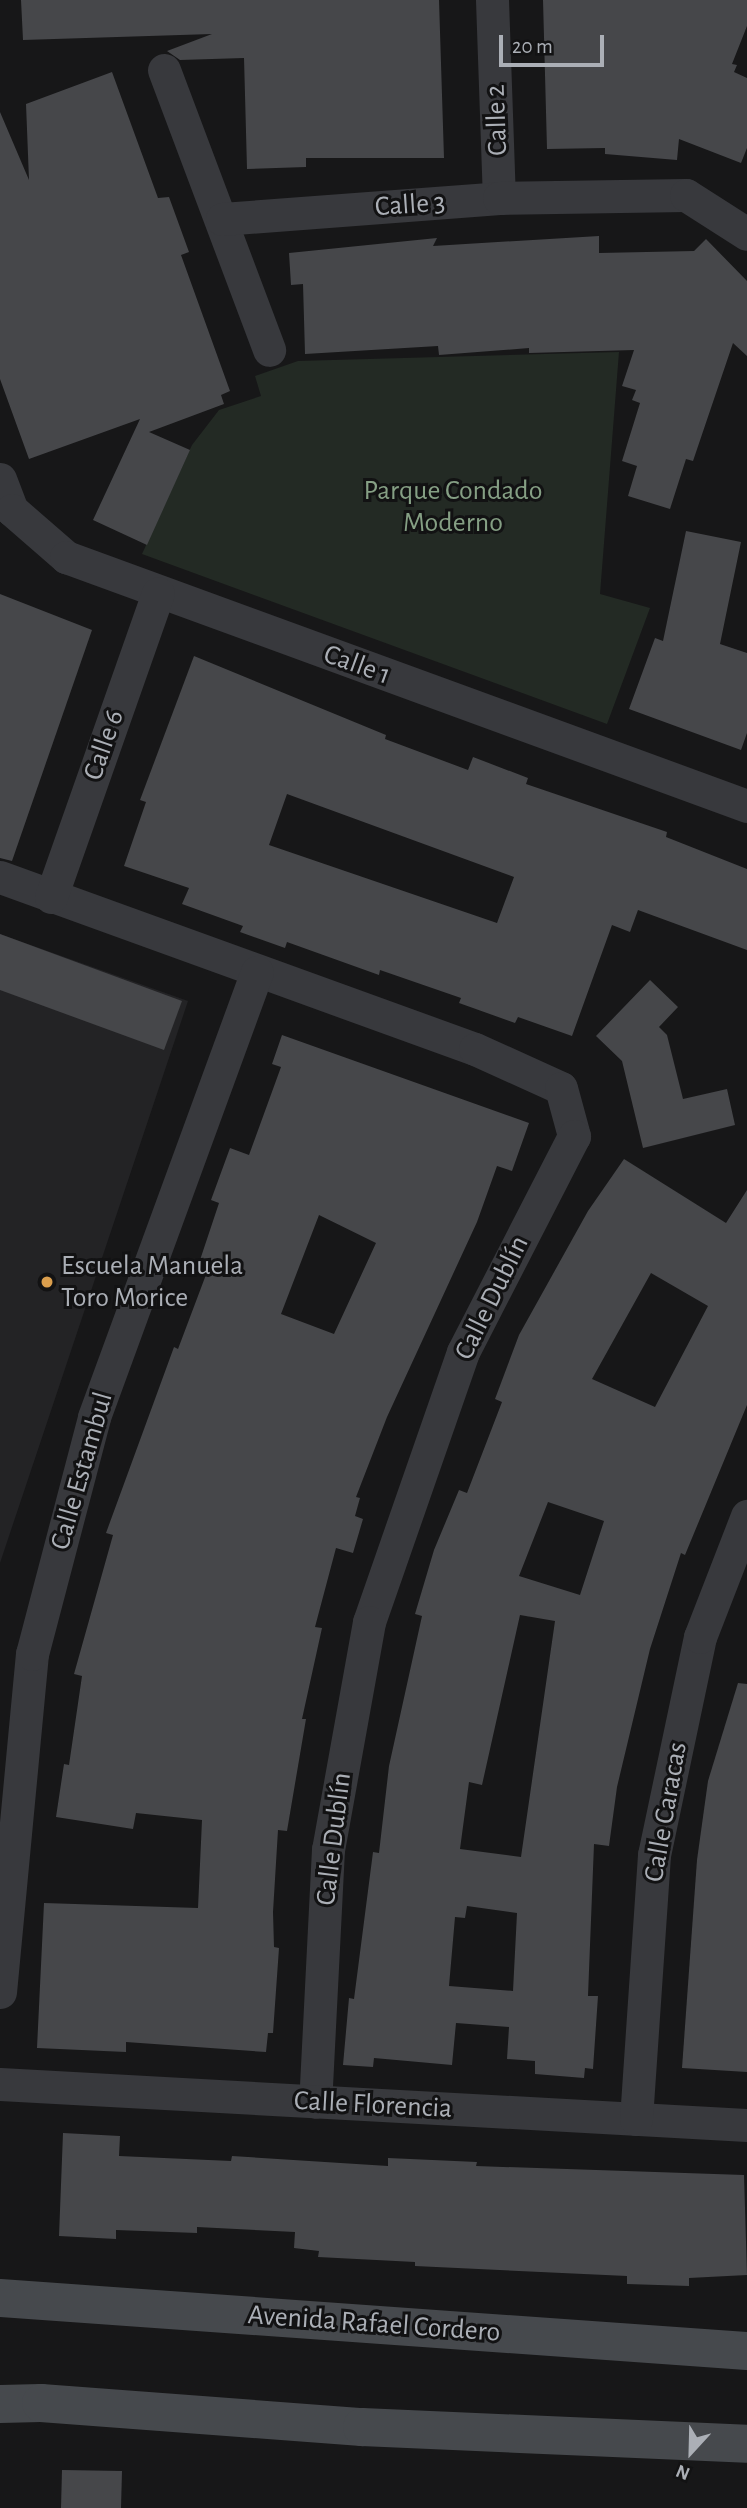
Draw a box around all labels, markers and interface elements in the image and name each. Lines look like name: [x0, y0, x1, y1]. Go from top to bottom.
scale bar: [502, 21, 607, 65]
text: 20 m: [512, 36, 553, 57]
street label: Calle 2: [479, 84, 515, 156]
street label: Calle 3: [374, 186, 446, 224]
park label: Parque Condado Moderno: [363, 474, 543, 540]
street label: Calle 1: [319, 638, 395, 692]
street label: Calle 6: [76, 705, 132, 785]
street label: Calle Dublín: [448, 1231, 536, 1365]
place label: Escuela Manuela Toro Morice: [61, 1249, 243, 1315]
marker: Escuela Manuela Toro Morice: [39, 1274, 55, 1290]
street label: Calle Estambul: [43, 1388, 121, 1554]
street label: Calle Caracas: [637, 1739, 695, 1885]
street label: Calle Dublín: [309, 1771, 359, 1907]
street label: Calle Florencia: [293, 2084, 453, 2126]
street label: Avenida Rafael Cordero: [247, 2298, 501, 2350]
north arrow: [656, 2417, 726, 2487]
text: N: [673, 2461, 693, 2483]

